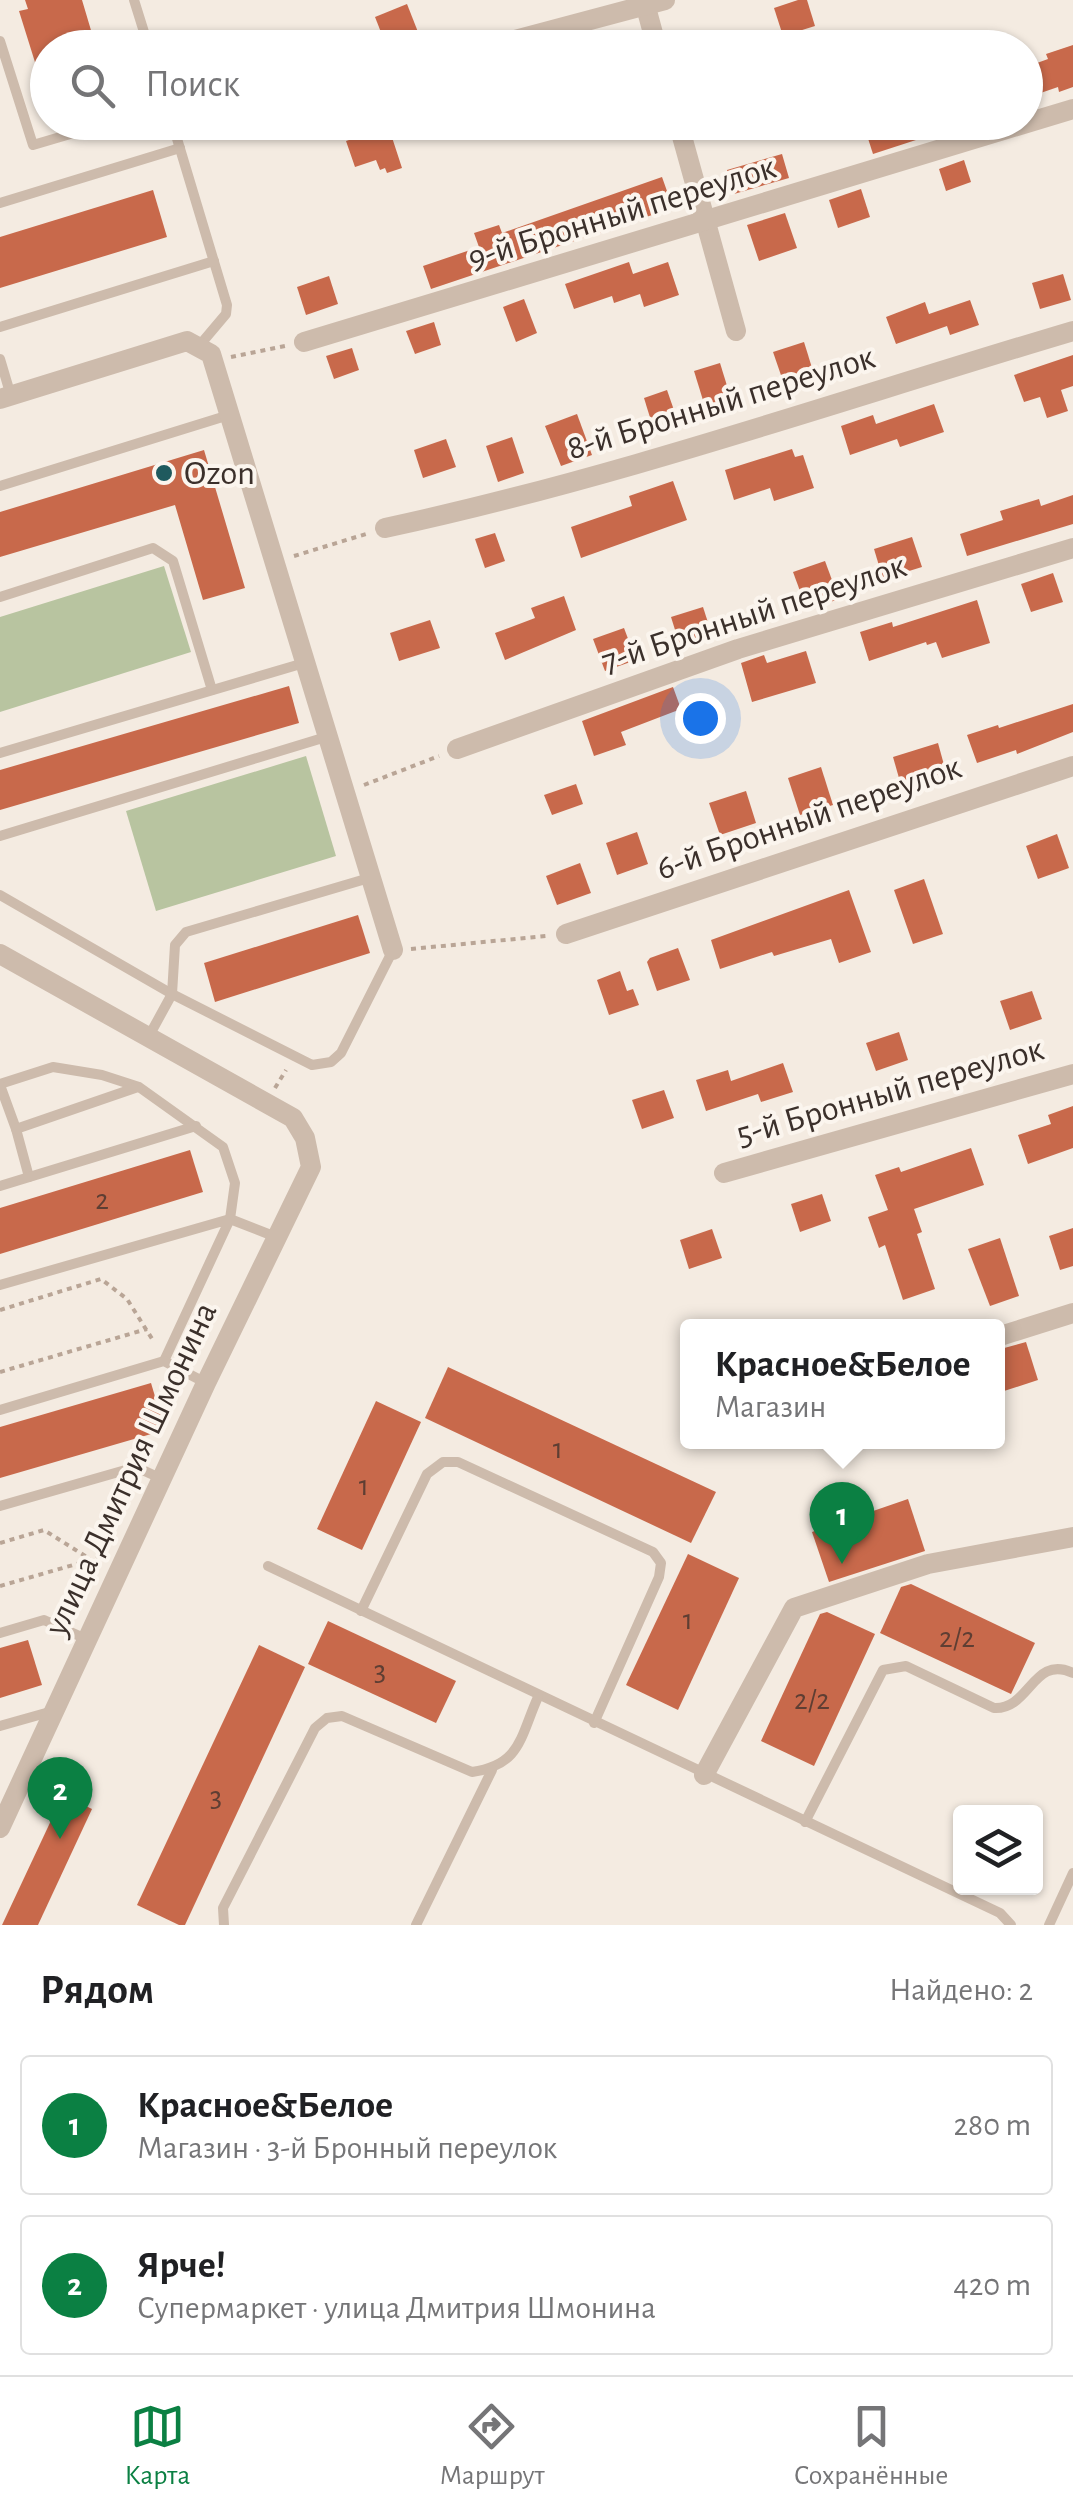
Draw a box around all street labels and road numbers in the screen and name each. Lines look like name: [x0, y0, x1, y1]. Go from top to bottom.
street label: 9-й Бронный переулок: [464, 150, 780, 276]
street label: 8-й Бронный переулок: [563, 340, 879, 466]
street label: 7-й Бронный переулок: [598, 548, 910, 680]
street label: 6-й Бронный переулок: [652, 749, 966, 887]
street label: 5-й Бронный переулок: [732, 1031, 1048, 1153]
street label: улица Дмитрия Шмонина: [38, 1297, 224, 1642]

